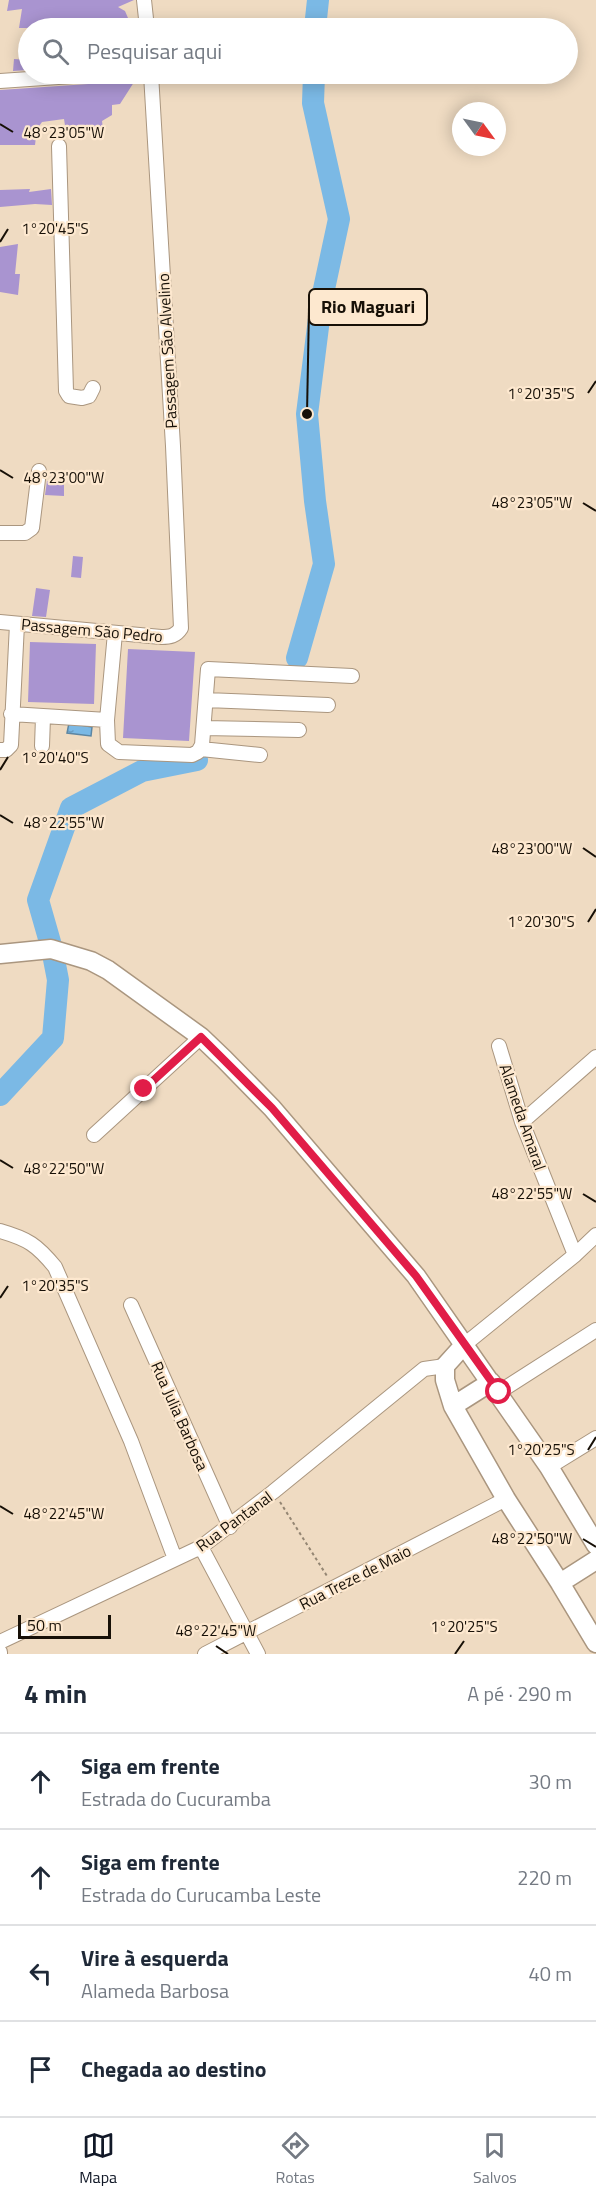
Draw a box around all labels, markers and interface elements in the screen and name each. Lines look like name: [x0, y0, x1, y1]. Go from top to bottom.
search box: [18, 18, 578, 84]
text: Pesquisar aqui: [87, 34, 222, 68]
icon: search: [39, 35, 72, 68]
north arrow: [452, 102, 506, 156]
text: 48°23'05"W: [24, 121, 104, 144]
text: 1°20'45"S: [21, 217, 89, 240]
street label: Passagem São Alvelino: [151, 273, 183, 429]
callout: Rio Maguari: [309, 289, 427, 325]
text: Rio Maguari: [321, 293, 415, 320]
text: 1°20'35"S: [507, 382, 575, 405]
text: 48°23'00"W: [24, 466, 104, 489]
text: 48°23'05"W: [492, 491, 572, 514]
street label: Passagem São Pedro: [20, 612, 164, 648]
text: 1°20'40"S: [21, 746, 89, 769]
text: 48°22'55"W: [24, 811, 104, 834]
text: 48°23'00"W: [492, 837, 572, 860]
text: 1°20'30"S: [507, 910, 575, 933]
street label: Alameda Amaral: [494, 1061, 552, 1173]
route end: [130, 1075, 156, 1101]
text: 48°22'50"W: [24, 1157, 104, 1180]
text: 48°22'55"W: [492, 1182, 572, 1205]
text: 1°20'35"S: [21, 1274, 89, 1297]
street label: Rua Julia Barbosa: [145, 1357, 215, 1475]
route start: [485, 1378, 511, 1404]
text: 1°20'25"S: [507, 1438, 575, 1461]
street label: Rua Pantanal: [191, 1485, 277, 1557]
text: 48°22'45"W: [24, 1502, 104, 1525]
text: 48°22'50"W: [492, 1527, 572, 1550]
street label: Rua Treze de Maio: [295, 1538, 415, 1616]
scale bar: [18, 1612, 111, 1640]
text: 50 m: [27, 1613, 62, 1637]
text: 1°20'25"S: [430, 1615, 498, 1638]
text: 48°22'45"W: [176, 1619, 256, 1642]
text: 4 min: [24, 1674, 87, 1713]
text: A pé · 290 m: [467, 1678, 572, 1709]
text: Siga em frente: [81, 1749, 220, 1783]
icon: ahead: [24, 1765, 57, 1798]
text: 30 m: [528, 1766, 572, 1797]
text: Estrada do Cucuramba: [81, 1783, 271, 1814]
text: Siga em frente: [81, 1845, 220, 1879]
icon: ahead: [24, 1861, 57, 1894]
text: 220 m: [517, 1862, 572, 1893]
text: Estrada do Curucamba Leste: [81, 1879, 321, 1910]
text: Vire à esquerda: [81, 1941, 229, 1975]
icon: left: [24, 1957, 57, 1990]
text: 40 m: [528, 1958, 572, 1989]
text: Alameda Barbosa: [81, 1975, 229, 2006]
text: Chegada ao destino: [81, 2052, 267, 2086]
icon: arrive: [24, 2053, 57, 2086]
tab: Mapa: [79, 2129, 117, 2189]
tab: Rotas: [275, 2129, 315, 2189]
tab: Salvos: [473, 2129, 517, 2189]

